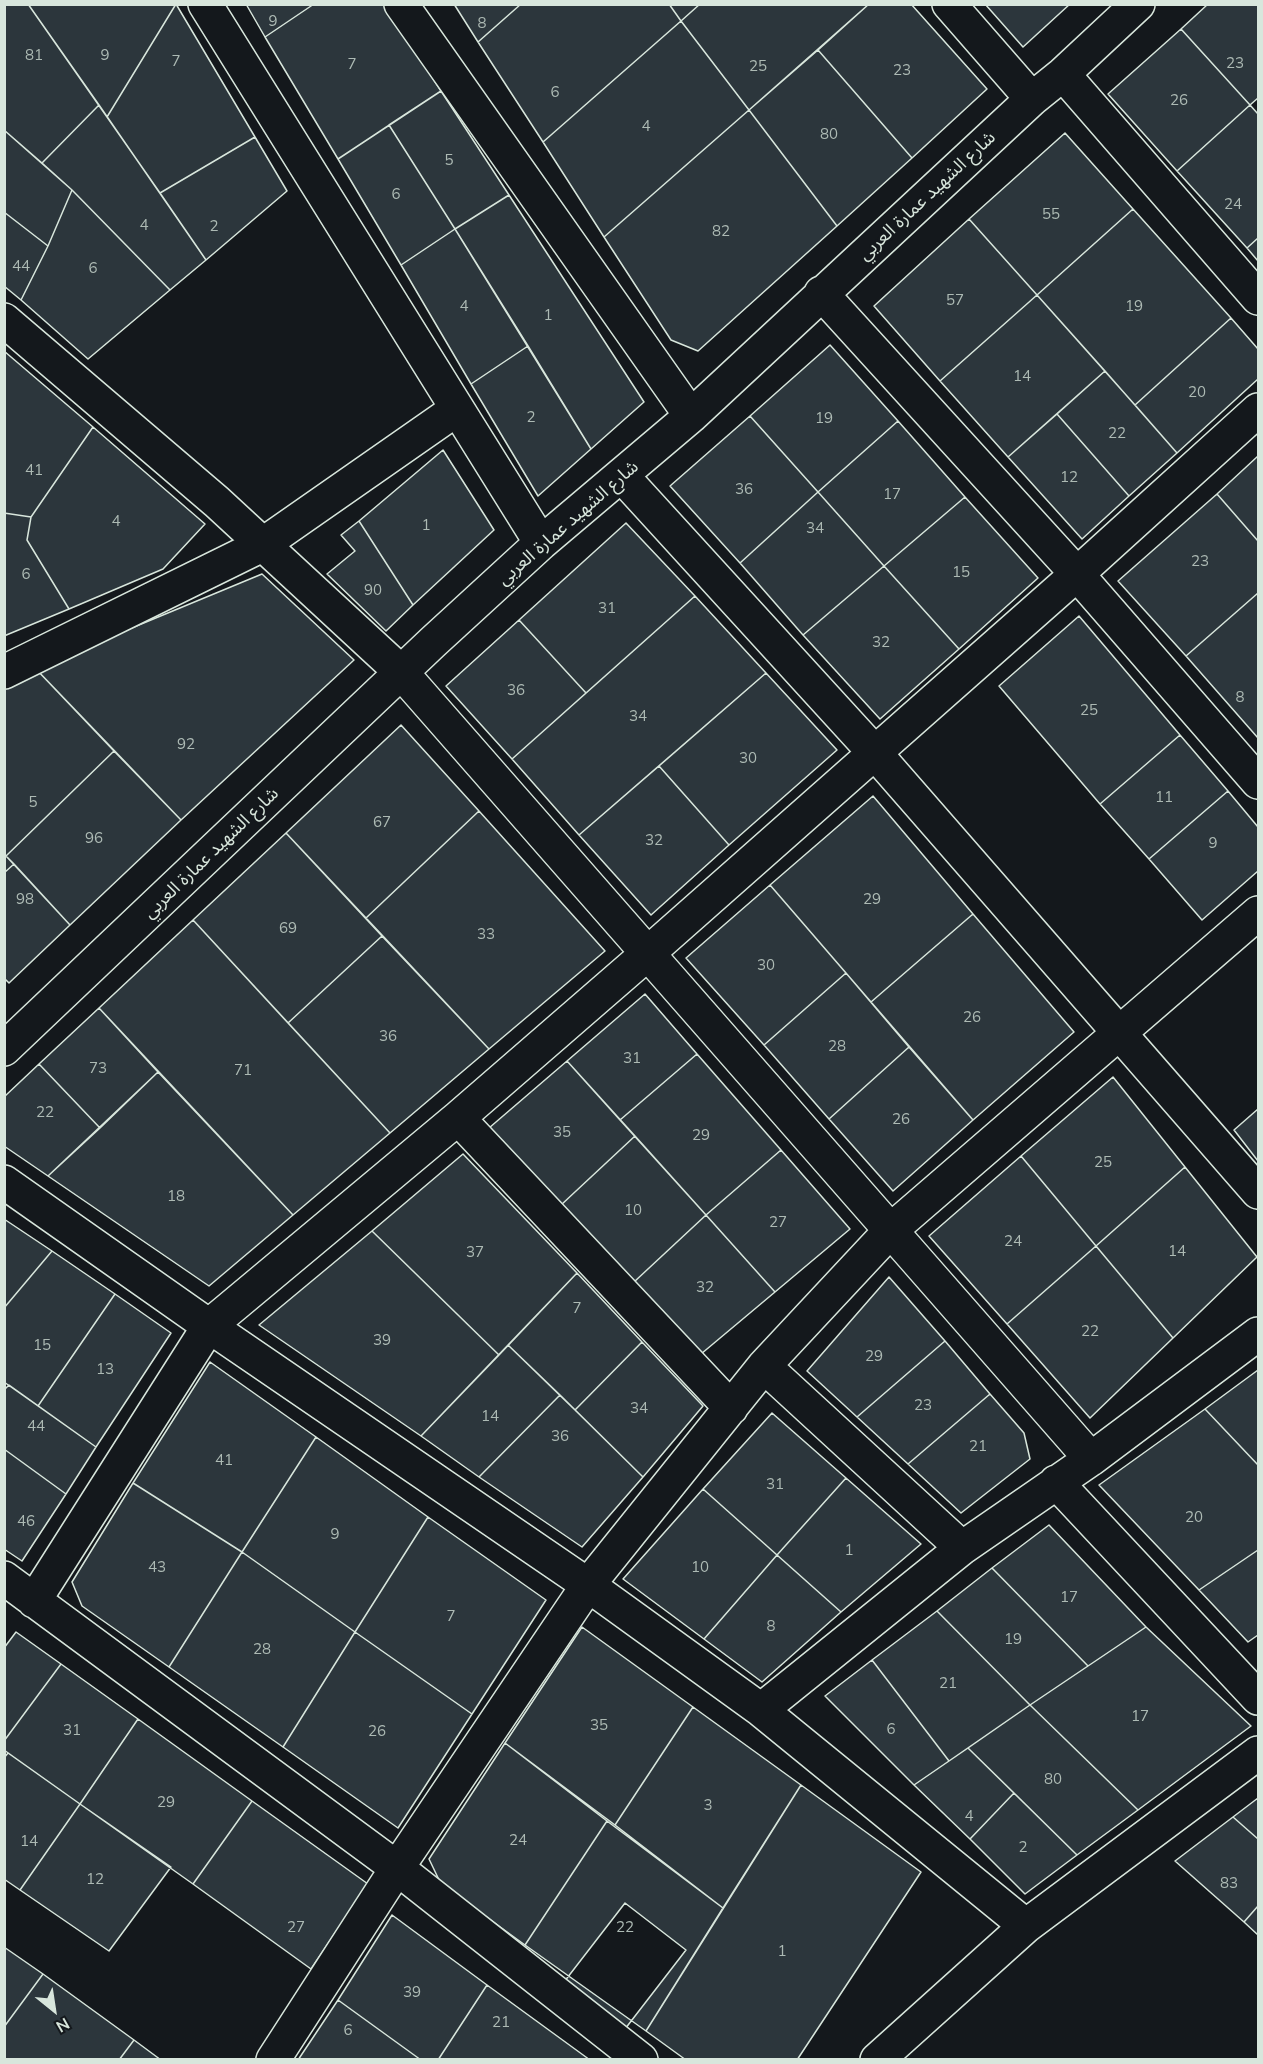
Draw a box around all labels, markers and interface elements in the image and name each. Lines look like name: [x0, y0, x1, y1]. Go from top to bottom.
house number: 9: [269, 12, 277, 30]
house number: 8: [478, 14, 486, 32]
house number: 81: [25, 46, 43, 64]
house number: 9: [101, 46, 109, 64]
house number: 7: [172, 52, 180, 70]
house number: 23: [1226, 54, 1244, 72]
house number: 7: [348, 55, 356, 73]
house number: 25: [749, 57, 767, 75]
house number: 23: [893, 61, 911, 79]
house number: 6: [551, 83, 559, 101]
house number: 26: [1170, 91, 1188, 109]
house number: 4: [642, 117, 650, 135]
house number: 80: [820, 125, 838, 143]
street label: شارع الشهيد عمارة العربي: [854, 127, 1000, 265]
house number: 5: [445, 151, 453, 169]
house number: 6: [392, 185, 400, 203]
house number: 24: [1224, 195, 1242, 213]
house number: 55: [1042, 205, 1060, 223]
house number: 4: [140, 216, 148, 234]
house number: 2: [210, 217, 218, 235]
house number: 82: [712, 222, 730, 240]
house number: 44: [12, 257, 30, 275]
house number: 6: [89, 259, 97, 277]
house number: 57: [946, 291, 964, 309]
house number: 4: [460, 297, 468, 315]
house number: 19: [1125, 297, 1143, 315]
house number: 1: [544, 306, 552, 324]
house number: 14: [1013, 367, 1031, 385]
house number: 20: [1188, 383, 1206, 401]
house number: 2: [527, 408, 535, 426]
house number: 19: [815, 409, 833, 427]
house number: 22: [1108, 424, 1126, 442]
street label: شارع الشهيد عمارة العربي: [493, 456, 643, 590]
house number: 41: [25, 461, 43, 479]
house number: 12: [1060, 468, 1078, 486]
house number: 36: [735, 480, 753, 498]
house number: 17: [883, 485, 901, 503]
house number: 4: [112, 512, 120, 530]
house number: 1: [422, 516, 430, 534]
house number: 34: [806, 519, 824, 537]
house number: 23: [1191, 552, 1209, 570]
house number: 15: [952, 563, 970, 581]
house number: 6: [22, 565, 30, 583]
house number: 90: [364, 581, 382, 599]
house number: 31: [598, 599, 616, 617]
house number: 32: [872, 633, 890, 651]
house number: 36: [507, 681, 525, 699]
house number: 8: [1236, 688, 1244, 706]
house number: 25: [1080, 701, 1098, 719]
house number: 34: [629, 707, 647, 725]
house number: 92: [177, 735, 195, 753]
house number: 30: [739, 749, 757, 767]
street label: شارع الشهيد عمارة العربي: [139, 783, 283, 923]
house number: 11: [1155, 788, 1173, 806]
house number: 5: [29, 793, 37, 811]
house number: 67: [373, 813, 391, 831]
house number: 96: [85, 829, 103, 847]
house number: 32: [645, 831, 663, 849]
house number: 9: [1209, 834, 1217, 852]
house number: 98: [16, 890, 34, 908]
house number: 29: [863, 890, 881, 908]
house number: 69: [279, 919, 297, 937]
house number: 33: [477, 925, 495, 943]
house number: 30: [757, 956, 775, 974]
house number: 26: [963, 1008, 981, 1026]
house number: 36: [379, 1027, 397, 1045]
house number: 28: [828, 1037, 846, 1055]
house number: 31: [623, 1049, 641, 1067]
house number: 73: [89, 1059, 107, 1077]
house number: 71: [234, 1061, 252, 1079]
house number: 22: [36, 1103, 54, 1121]
house number: 26: [892, 1110, 910, 1128]
house number: 35: [553, 1123, 571, 1141]
house number: 29: [692, 1126, 710, 1144]
house number: 25: [1094, 1153, 1112, 1171]
house number: 18: [167, 1187, 185, 1205]
house number: 10: [624, 1201, 642, 1219]
house number: 27: [769, 1213, 787, 1231]
house number: 24: [1004, 1232, 1022, 1250]
house number: 14: [1168, 1242, 1186, 1260]
house number: 37: [466, 1243, 484, 1261]
house number: 32: [696, 1278, 714, 1296]
house number: 7: [573, 1299, 581, 1317]
house number: 22: [1081, 1322, 1099, 1340]
house number: 39: [373, 1331, 391, 1349]
house number: 15: [33, 1336, 51, 1354]
house number: 29: [865, 1347, 883, 1365]
house number: 13: [96, 1360, 114, 1378]
house number: 23: [914, 1396, 932, 1414]
house number: 34: [630, 1399, 648, 1417]
house number: 14: [481, 1407, 499, 1425]
house number: 44: [27, 1417, 45, 1435]
house number: 36: [551, 1427, 569, 1445]
house number: 21: [969, 1437, 987, 1455]
house number: 41: [215, 1451, 233, 1469]
house number: 31: [766, 1475, 784, 1493]
house number: 20: [1185, 1508, 1203, 1526]
house number: 46: [17, 1512, 35, 1530]
house number: 9: [331, 1525, 339, 1543]
house number: 1: [845, 1541, 853, 1559]
house number: 43: [148, 1558, 166, 1576]
house number: 10: [691, 1558, 709, 1576]
house number: 17: [1060, 1588, 1078, 1606]
house number: 7: [447, 1607, 455, 1625]
house number: 8: [767, 1617, 775, 1635]
house number: 19: [1004, 1630, 1022, 1648]
house number: 28: [253, 1640, 271, 1658]
house number: 21: [939, 1674, 957, 1692]
house number: 17: [1131, 1707, 1149, 1725]
house number: 35: [590, 1716, 608, 1734]
house number: 6: [887, 1720, 895, 1738]
house number: 31: [63, 1721, 81, 1739]
house number: 26: [368, 1722, 386, 1740]
house number: 80: [1044, 1770, 1062, 1788]
house number: 29: [157, 1793, 175, 1811]
house number: 3: [704, 1796, 712, 1814]
house number: 4: [965, 1807, 973, 1825]
house number: 24: [509, 1831, 527, 1849]
house number: 14: [20, 1832, 38, 1850]
house number: 2: [1019, 1838, 1027, 1856]
house number: 12: [86, 1870, 104, 1888]
house number: 83: [1220, 1874, 1238, 1892]
house number: 27: [287, 1918, 305, 1936]
house number: 22: [616, 1918, 634, 1936]
house number: 1: [778, 1942, 786, 1960]
north arrow: [24, 1980, 84, 2040]
house number: 39: [403, 1983, 421, 2001]
house number: 21: [492, 2013, 510, 2031]
text: N: [53, 2014, 73, 2037]
house number: 6: [344, 2021, 352, 2039]

